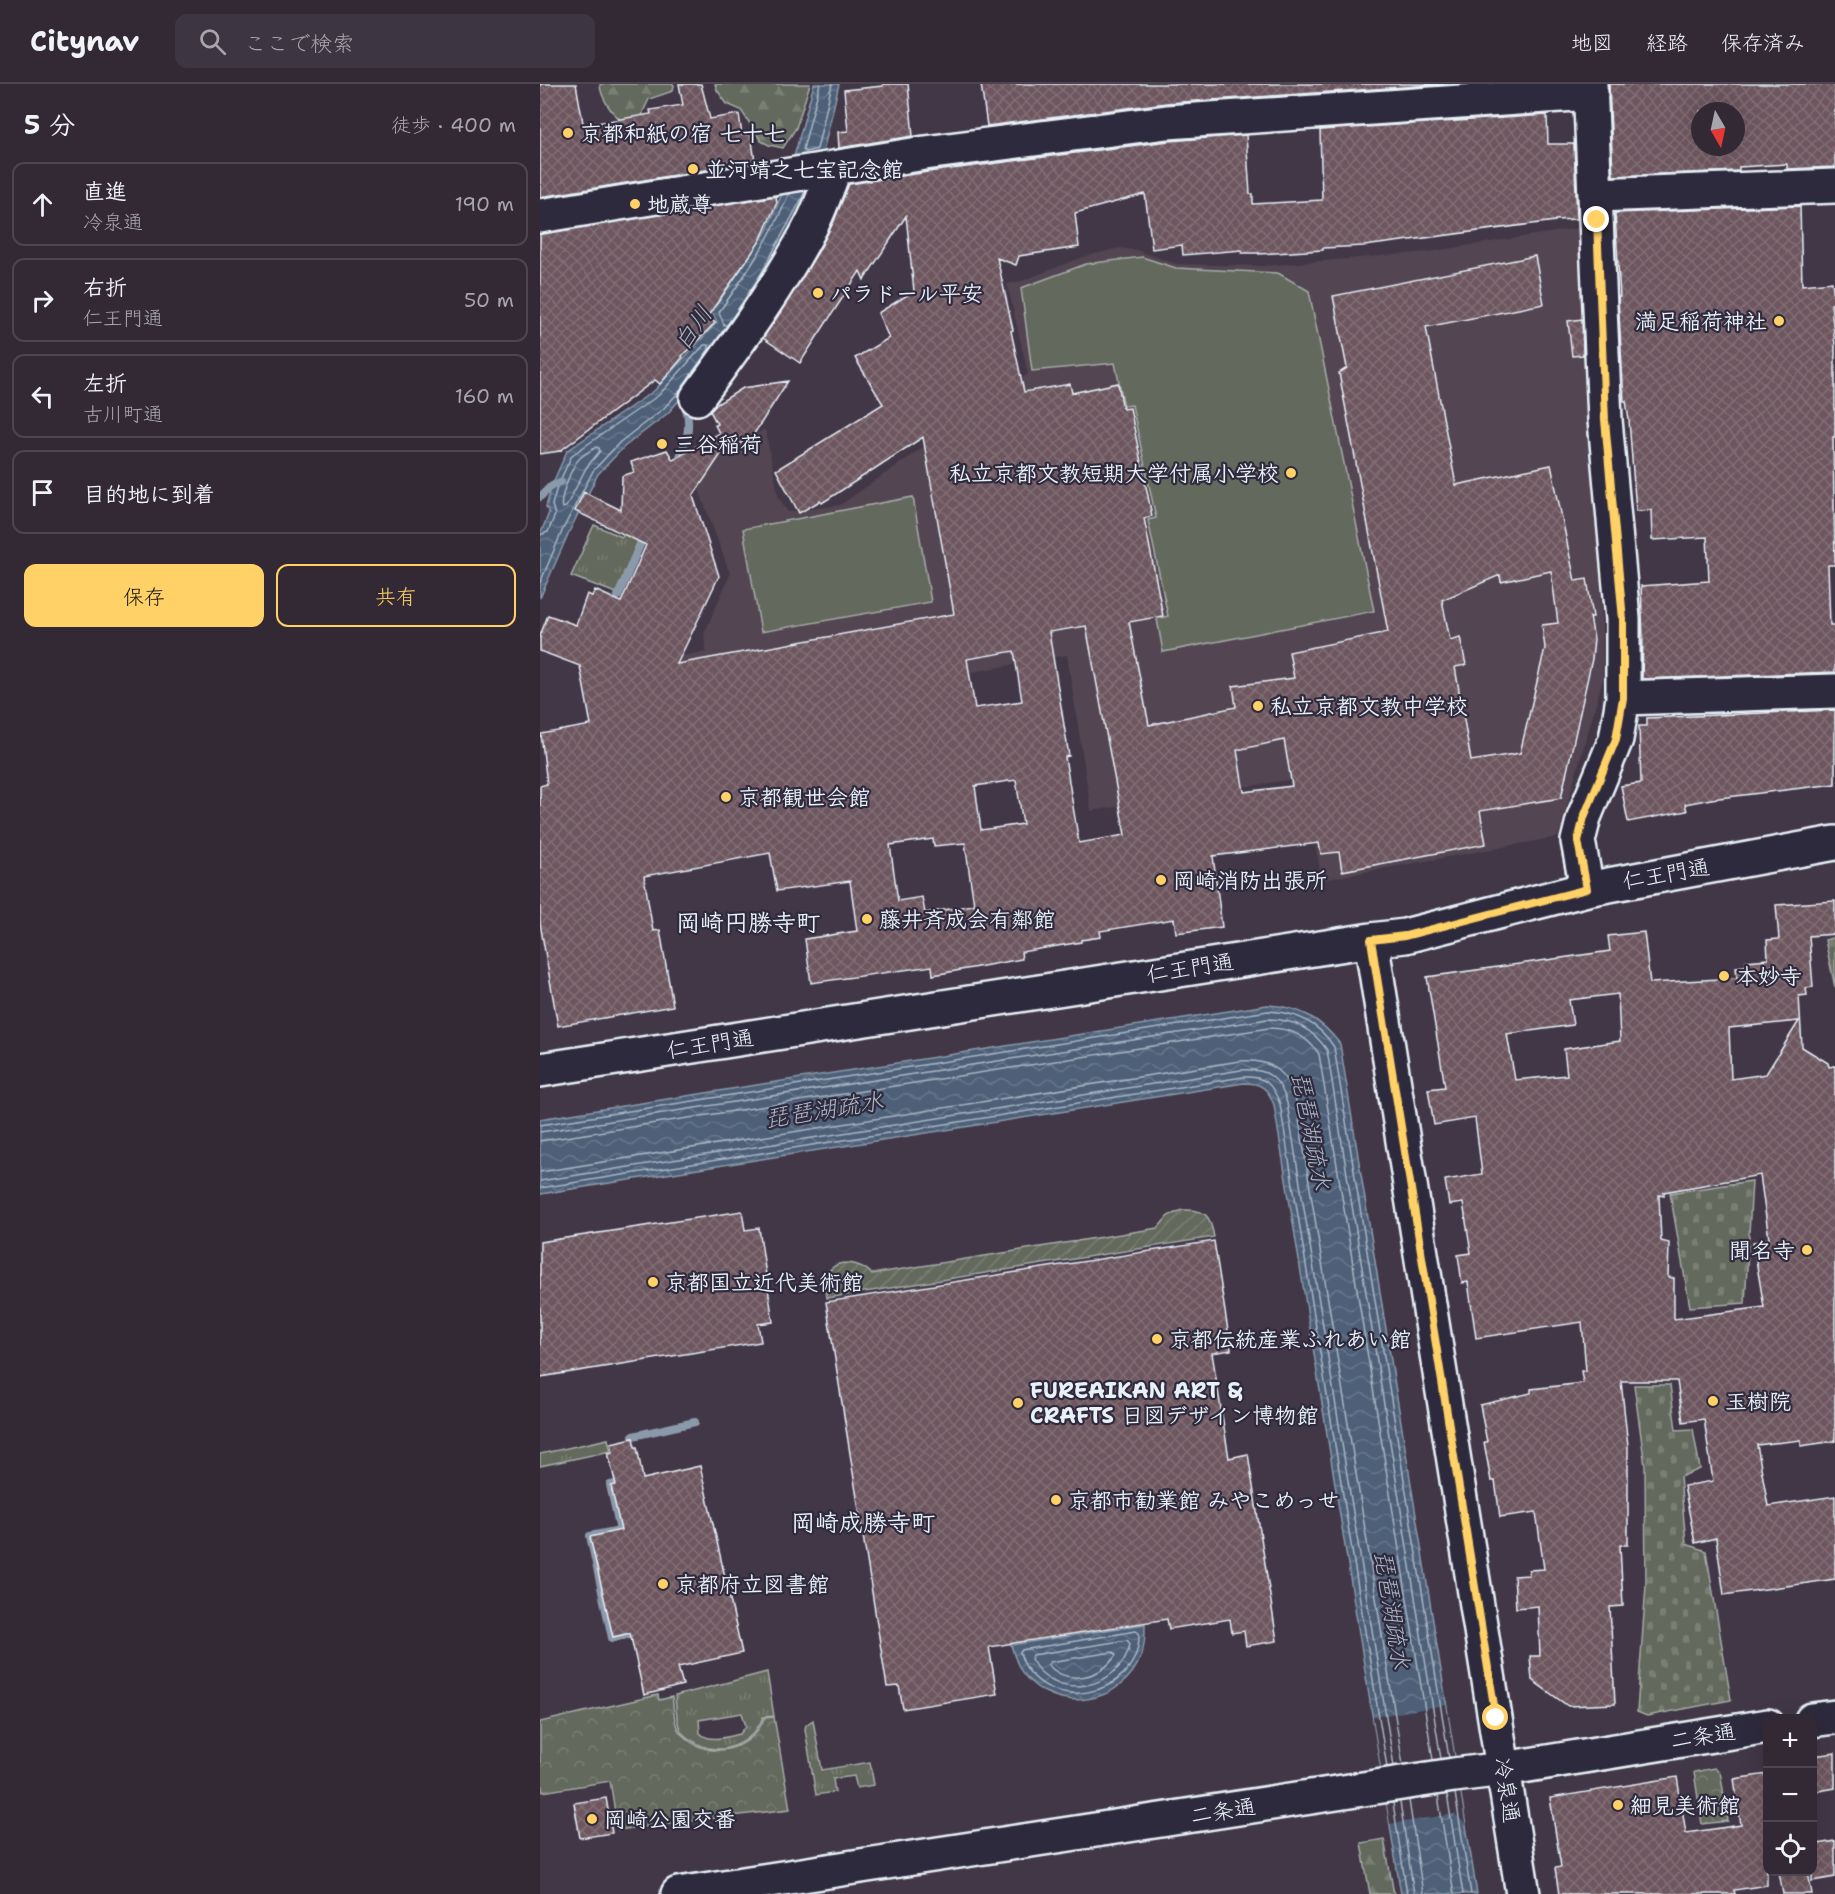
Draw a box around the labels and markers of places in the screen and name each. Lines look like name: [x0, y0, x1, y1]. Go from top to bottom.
place label: 京都和紙の宿 七十七: [580, 119, 786, 148]
marker: 京都和紙の宿 七十七: [561, 126, 575, 140]
place label: 並河靖之七宝記念館: [705, 155, 903, 184]
marker: 並河靖之七宝記念館: [686, 162, 700, 176]
place label: 地蔵尊: [647, 190, 713, 219]
marker: 地蔵尊: [628, 197, 642, 211]
place label: パラドール平安: [830, 279, 983, 308]
marker: パラドール平安: [811, 286, 825, 300]
place label: 満足稲荷神社: [1635, 307, 1767, 336]
marker: 満足稲荷神社: [1772, 314, 1786, 328]
place label: 三谷稲荷: [674, 430, 762, 459]
marker: 三谷稲荷: [655, 437, 669, 451]
place label: 私立京都文教短期大学付属小学校: [949, 459, 1279, 488]
marker: 私立京都文教短期大学付属小学校: [1284, 466, 1298, 480]
place label: 私立京都文教中学校: [1270, 692, 1468, 721]
marker: 私立京都文教中学校: [1251, 699, 1265, 713]
place label: 京都観世会館: [738, 783, 870, 812]
marker: 京都観世会館: [719, 790, 733, 804]
place label: 岡崎消防出張所: [1173, 866, 1327, 895]
marker: 岡崎消防出張所: [1154, 873, 1168, 887]
place label: 藤井斉成会有鄰館: [879, 905, 1055, 934]
marker: 藤井斉成会有鄰館: [860, 912, 874, 926]
place label: 本妙寺: [1736, 962, 1802, 991]
marker: 本妙寺: [1717, 969, 1731, 983]
place label: 聞名寺: [1729, 1236, 1795, 1265]
marker: 聞名寺: [1800, 1243, 1814, 1257]
place label: 京都国立近代美術館: [665, 1268, 863, 1297]
marker: 京都国立近代美術館: [646, 1275, 660, 1289]
place label: 京都伝統産業ふれあい館: [1169, 1325, 1411, 1354]
marker: 京都伝統産業ふれあい館: [1150, 1332, 1164, 1346]
place label: FUREAIKAN ART & CRAFTS 日図デザイン博物館: [1030, 1376, 1318, 1430]
place label: 玉樹院: [1725, 1387, 1791, 1416]
marker: 玉樹院: [1706, 1394, 1720, 1408]
marker: FUREAIKAN ART & CRAFTS 日図デザイン博物館: [1011, 1396, 1025, 1410]
place label: 京都市勧業館 みやこめっせ: [1068, 1486, 1340, 1515]
marker: 京都市勧業館 みやこめっせ: [1049, 1493, 1063, 1507]
place label: 京都府立図書館: [675, 1570, 829, 1599]
marker: 京都府立図書館: [656, 1577, 670, 1591]
place label: 細見美術館: [1630, 1791, 1740, 1820]
marker: 細見美術館: [1611, 1798, 1625, 1812]
place label: 岡崎公園交番: [604, 1805, 736, 1834]
marker: 岡崎公園交番: [585, 1812, 599, 1826]

